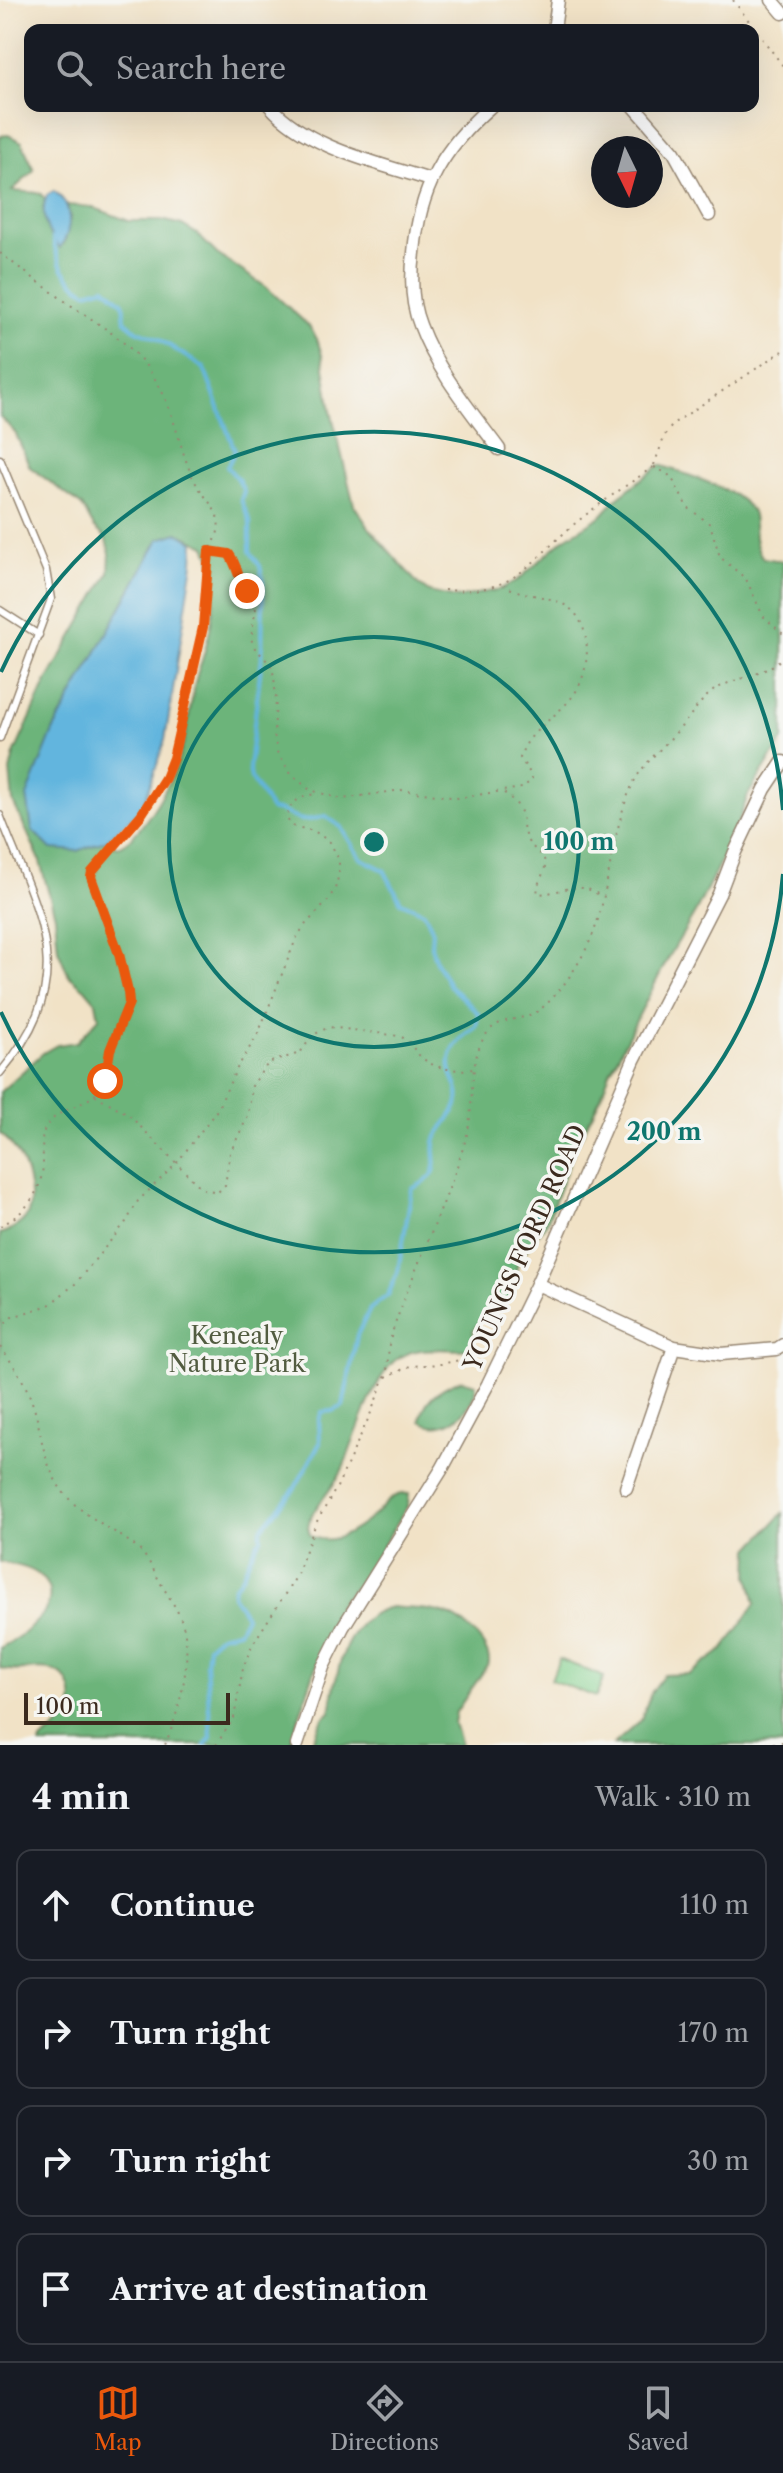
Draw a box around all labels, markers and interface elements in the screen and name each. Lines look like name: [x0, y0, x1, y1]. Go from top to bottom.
search box: [24, 24, 759, 112]
icon: search: [52, 46, 96, 90]
text: Search here: [116, 50, 286, 87]
north arrow: [591, 136, 663, 208]
route end: [229, 573, 265, 609]
text: 100 m: [543, 827, 615, 856]
centre of rings: [360, 828, 388, 856]
route start: [87, 1063, 123, 1099]
text: 200 m: [627, 1117, 701, 1146]
street label: YOUNGS FORD ROAD: [457, 1120, 592, 1376]
park label: Kenealy Nature Park: [169, 1321, 307, 1378]
scale bar: [24, 1689, 230, 1725]
text: 100 m: [36, 1693, 99, 1720]
text: 4 min: [32, 1776, 130, 1818]
text: Walk · 310 m: [595, 1781, 751, 1813]
icon: ahead: [34, 1883, 78, 1927]
text: Continue: [110, 1887, 255, 1924]
text: 110 m: [680, 1889, 749, 1921]
icon: right: [34, 2011, 78, 2055]
text: Turn right: [110, 2015, 270, 2052]
text: 170 m: [678, 2017, 749, 2049]
icon: right: [34, 2139, 78, 2183]
text: Turn right: [110, 2143, 270, 2180]
text: 30 m: [687, 2145, 749, 2177]
icon: arrive: [34, 2267, 78, 2311]
text: Arrive at destination: [110, 2271, 428, 2308]
tab: Map: [94, 2381, 142, 2456]
tab: Directions: [330, 2381, 439, 2456]
tab: Saved: [628, 2381, 689, 2456]

